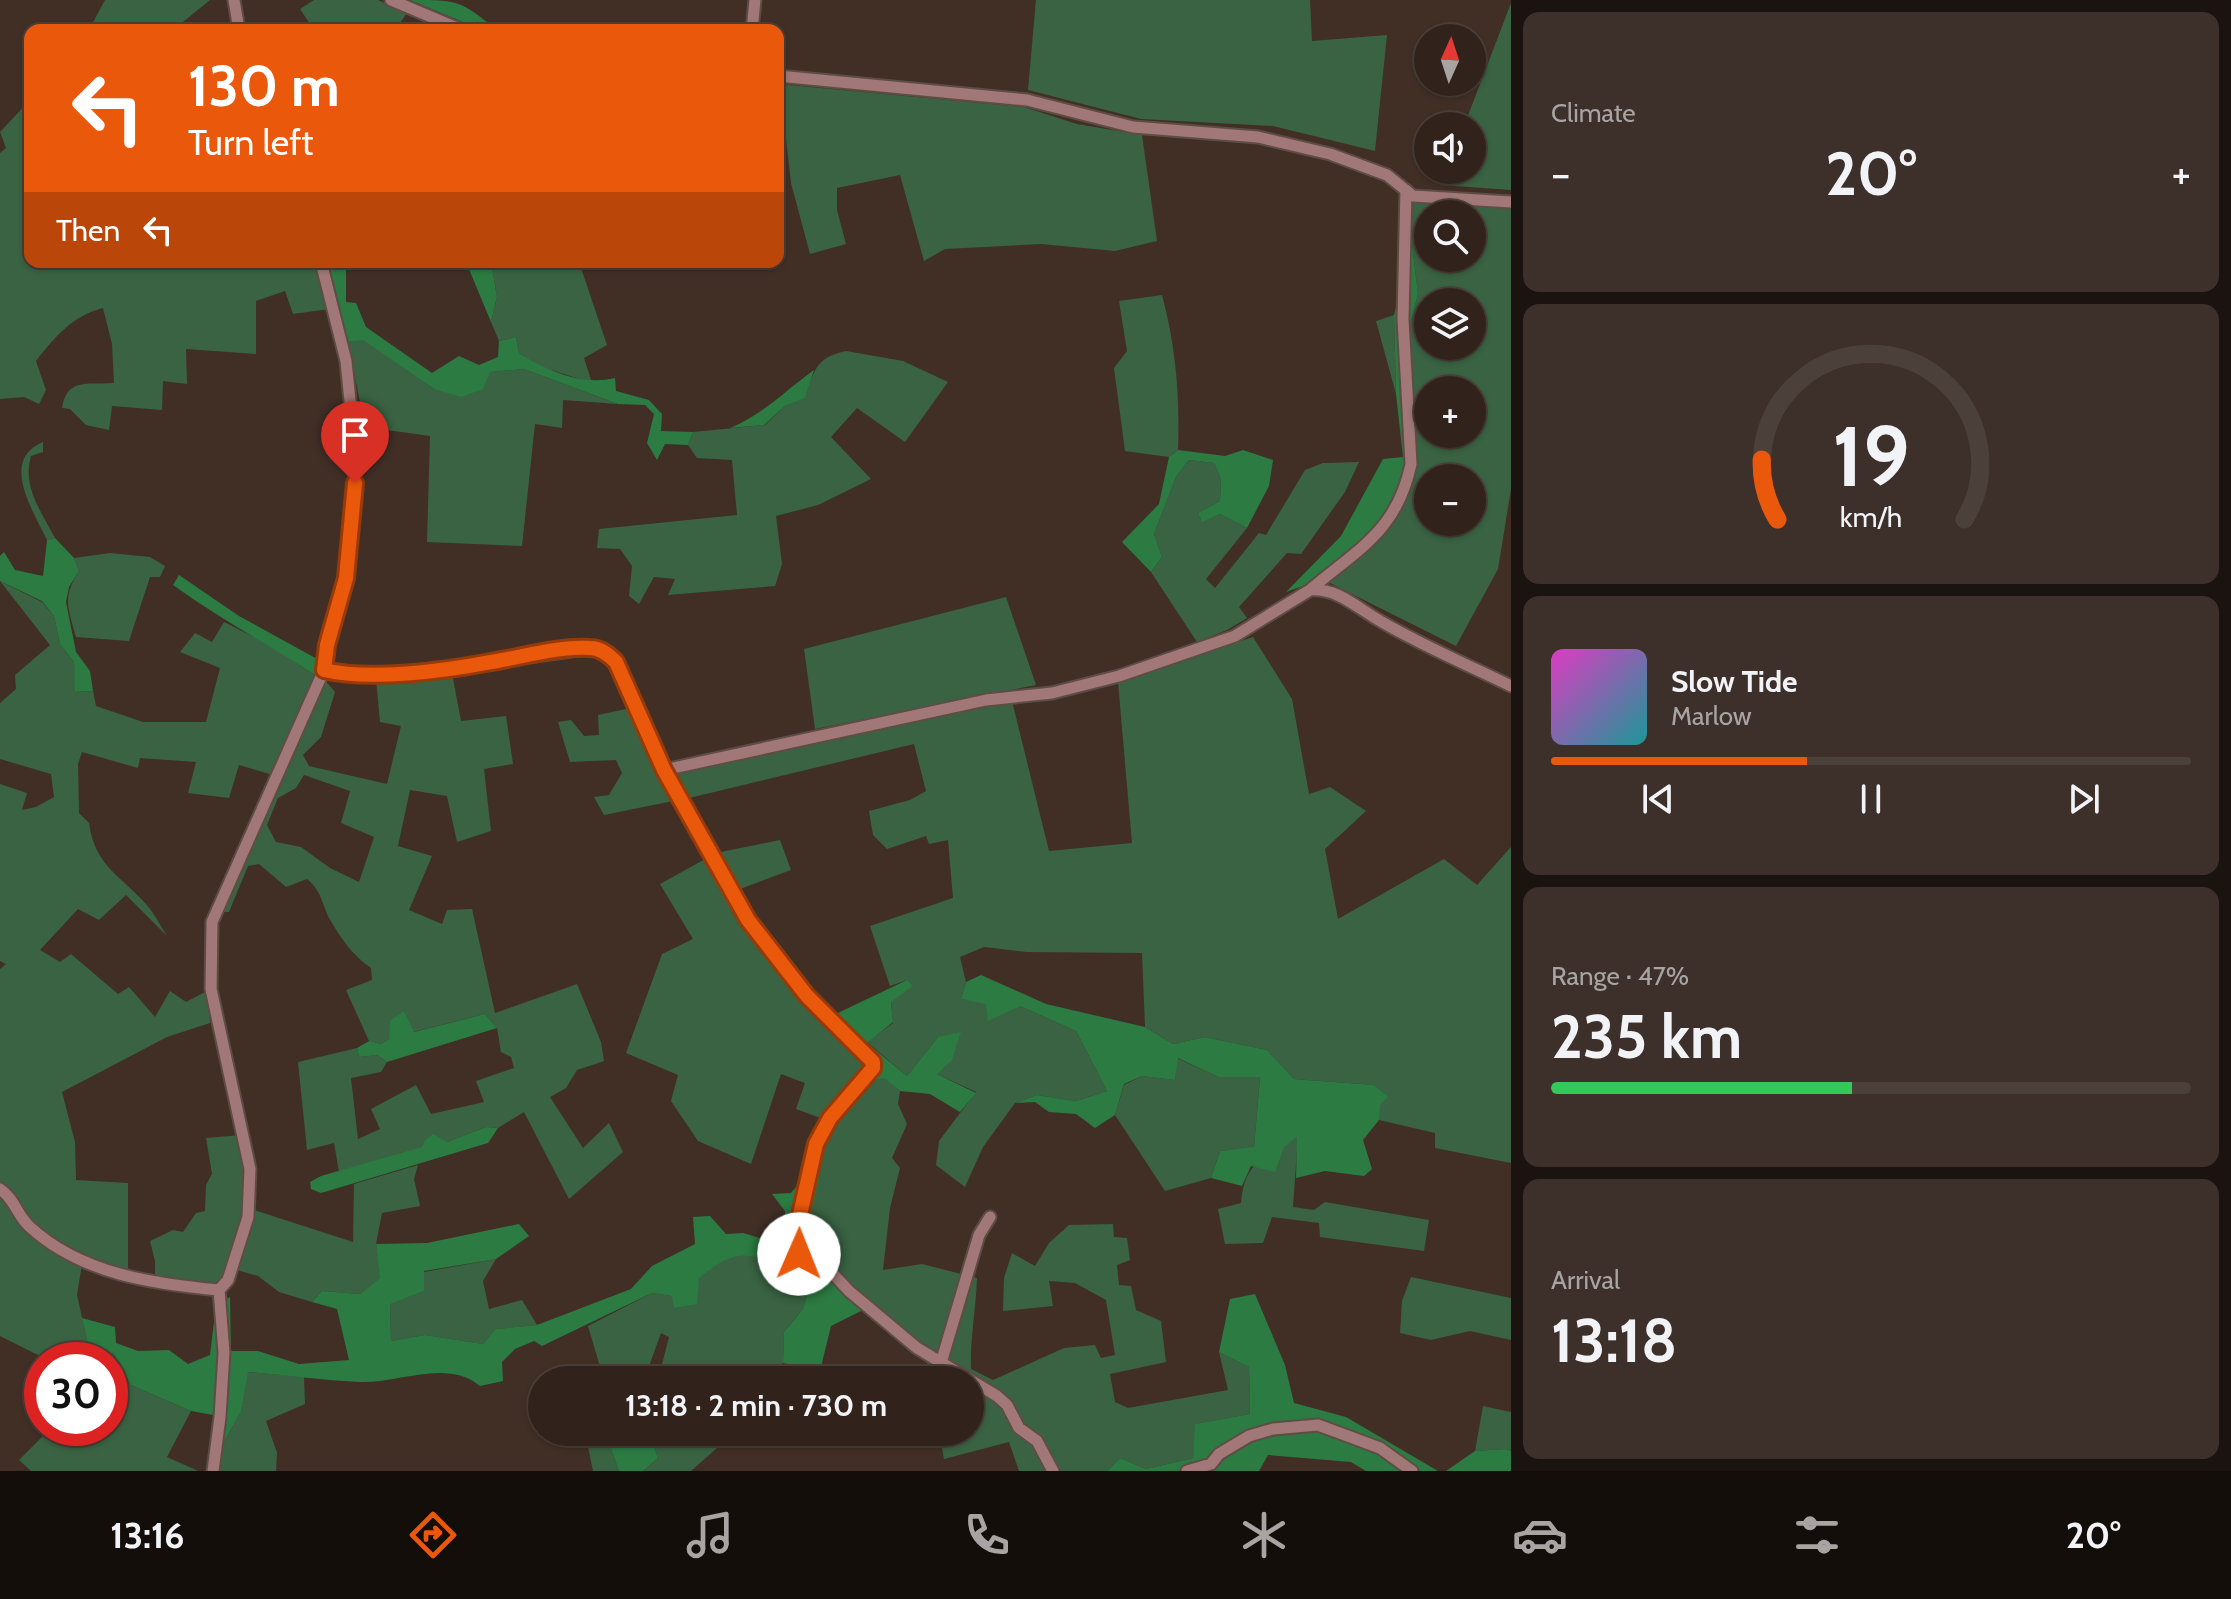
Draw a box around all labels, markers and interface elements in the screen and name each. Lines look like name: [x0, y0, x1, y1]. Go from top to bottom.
north arrow: [1414, 24, 1486, 96]
map controls: [1414, 24, 1486, 536]
text: 130 m: [188, 52, 340, 120]
icon: left: [56, 56, 160, 160]
text: Climate: [1551, 97, 1636, 129]
button: sound: [1414, 112, 1486, 184]
text: Turn left: [188, 120, 313, 164]
text: 20°: [1825, 137, 1917, 210]
text: −: [1551, 147, 1570, 200]
text: +: [2172, 147, 2191, 200]
button: search: [1414, 200, 1486, 272]
icon: left: [136, 208, 180, 252]
text: Then: [56, 212, 120, 249]
button: layers: [1414, 288, 1486, 360]
button: +: [1414, 376, 1486, 448]
pin: [321, 401, 389, 483]
text: 19: [1832, 405, 1910, 506]
icon: arrive: [333, 413, 377, 457]
button: −: [1414, 464, 1486, 536]
text: km/h: [1840, 499, 1902, 534]
text: Slow Tide: [1671, 663, 1798, 700]
text: Marlow: [1671, 700, 1752, 732]
icon: previous: [1636, 777, 1680, 821]
icon: pause: [1849, 777, 1893, 821]
icon: next: [2062, 777, 2106, 821]
text: Range · 47%: [1551, 960, 1689, 992]
text: 235 km: [1551, 1000, 1742, 1073]
position arrow: [757, 1212, 841, 1296]
text: Arrival: [1551, 1264, 1620, 1296]
text: 13:18: [1551, 1304, 1677, 1377]
speed limit sign: 30: [24, 1342, 128, 1446]
text: 13:18 · 2 min · 730 m: [625, 1387, 887, 1424]
icon: directions: [405, 1507, 461, 1563]
icon: music: [682, 1507, 738, 1563]
icon: phone: [959, 1507, 1015, 1563]
icon: climate: [1236, 1507, 1292, 1563]
icon: car: [1512, 1507, 1568, 1563]
icon: filters: [1789, 1507, 1845, 1563]
text: 13:16: [110, 1513, 185, 1557]
text: 20°: [2066, 1513, 2121, 1557]

